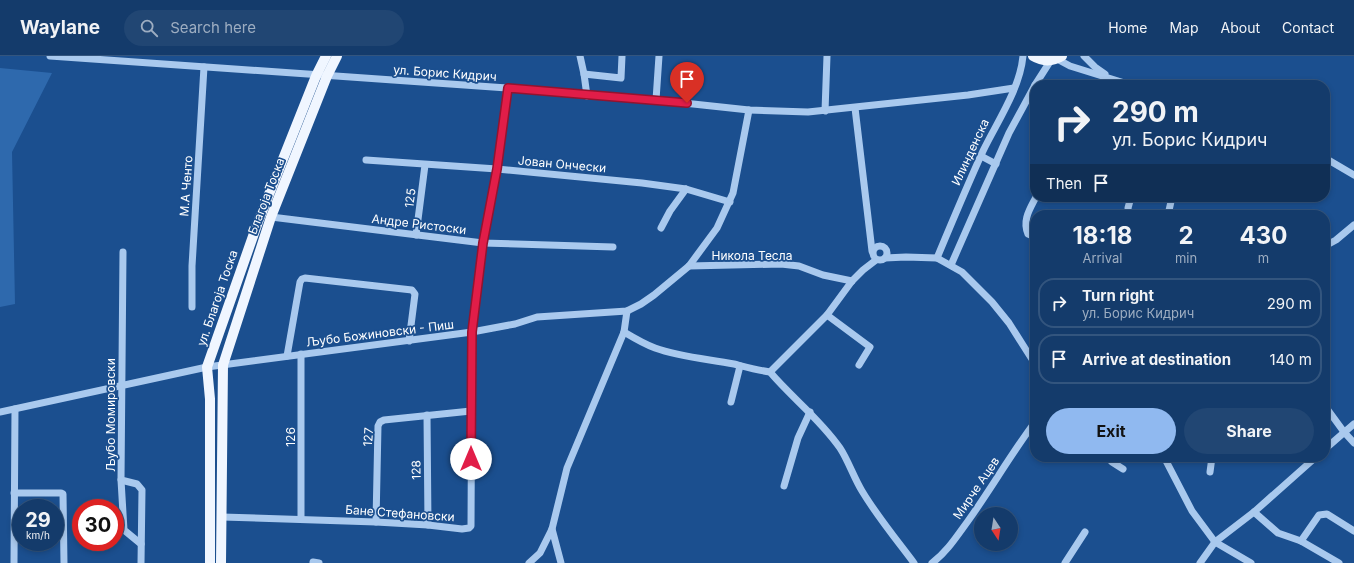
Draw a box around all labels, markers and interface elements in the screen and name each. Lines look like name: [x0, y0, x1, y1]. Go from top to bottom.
search box: [124, 10, 404, 46]
text: Waylane: [20, 16, 100, 39]
icon: search: [138, 17, 160, 39]
text: Search here: [170, 18, 256, 37]
text: Home: [1108, 19, 1147, 36]
text: Map: [1169, 19, 1199, 36]
text: About: [1221, 19, 1260, 36]
text: Contact: [1282, 19, 1334, 36]
street label: ул. Борис Кидрич: [393, 62, 497, 84]
pin: [670, 62, 704, 103]
icon: arrive: [676, 68, 698, 90]
text: 290 m: [1112, 95, 1199, 129]
icon: right: [1046, 96, 1098, 148]
street label: Илинденска: [948, 116, 992, 188]
text: ул. Борис Кидрич: [1112, 129, 1267, 150]
street label: Јован Ончески: [517, 153, 607, 175]
street label: М.А Ченто: [176, 155, 196, 217]
street label: Благоја Тоска: [245, 156, 287, 236]
icon: arrive: [1090, 172, 1112, 194]
text: Then: [1046, 174, 1082, 193]
street label: 125: [401, 187, 419, 209]
street label: Андре Ристоски: [371, 211, 467, 237]
text: 18:18: [1072, 221, 1132, 250]
text: 2: [1178, 221, 1194, 250]
text: 430: [1240, 221, 1287, 250]
street label: ул. Благоја Тоска: [194, 248, 240, 348]
street label: Никола Тесла: [712, 248, 792, 263]
text: Arrival: [1082, 250, 1122, 266]
text: min: [1175, 250, 1197, 266]
text: m: [1258, 250, 1269, 266]
text: Turn right: [1082, 286, 1154, 305]
icon: right: [1048, 292, 1070, 314]
text: 290 m: [1267, 294, 1312, 313]
text: ул. Борис Кидрич: [1082, 305, 1194, 321]
street label: Љубо Божиновски - Пиш: [305, 316, 455, 350]
icon: arrive: [1048, 348, 1070, 370]
text: Arrive at destination: [1082, 350, 1231, 369]
text: 140 m: [1269, 350, 1312, 369]
street label: Љубо Момировски: [103, 358, 118, 472]
button: Exit: [1046, 408, 1176, 454]
button: Share: [1184, 408, 1314, 454]
street label: 126: [283, 427, 298, 447]
street label: 127: [360, 427, 376, 447]
position arrow: [450, 438, 492, 480]
street label: Мирче Ацев: [950, 454, 1002, 522]
street label: 128: [408, 460, 424, 480]
speed limit sign: 30: [72, 499, 124, 551]
street label: Бане Стефановски: [345, 502, 455, 524]
north arrow: [974, 507, 1018, 551]
map controls: [974, 507, 1018, 551]
text: 29: [25, 508, 51, 532]
text: km/h: [26, 529, 50, 541]

